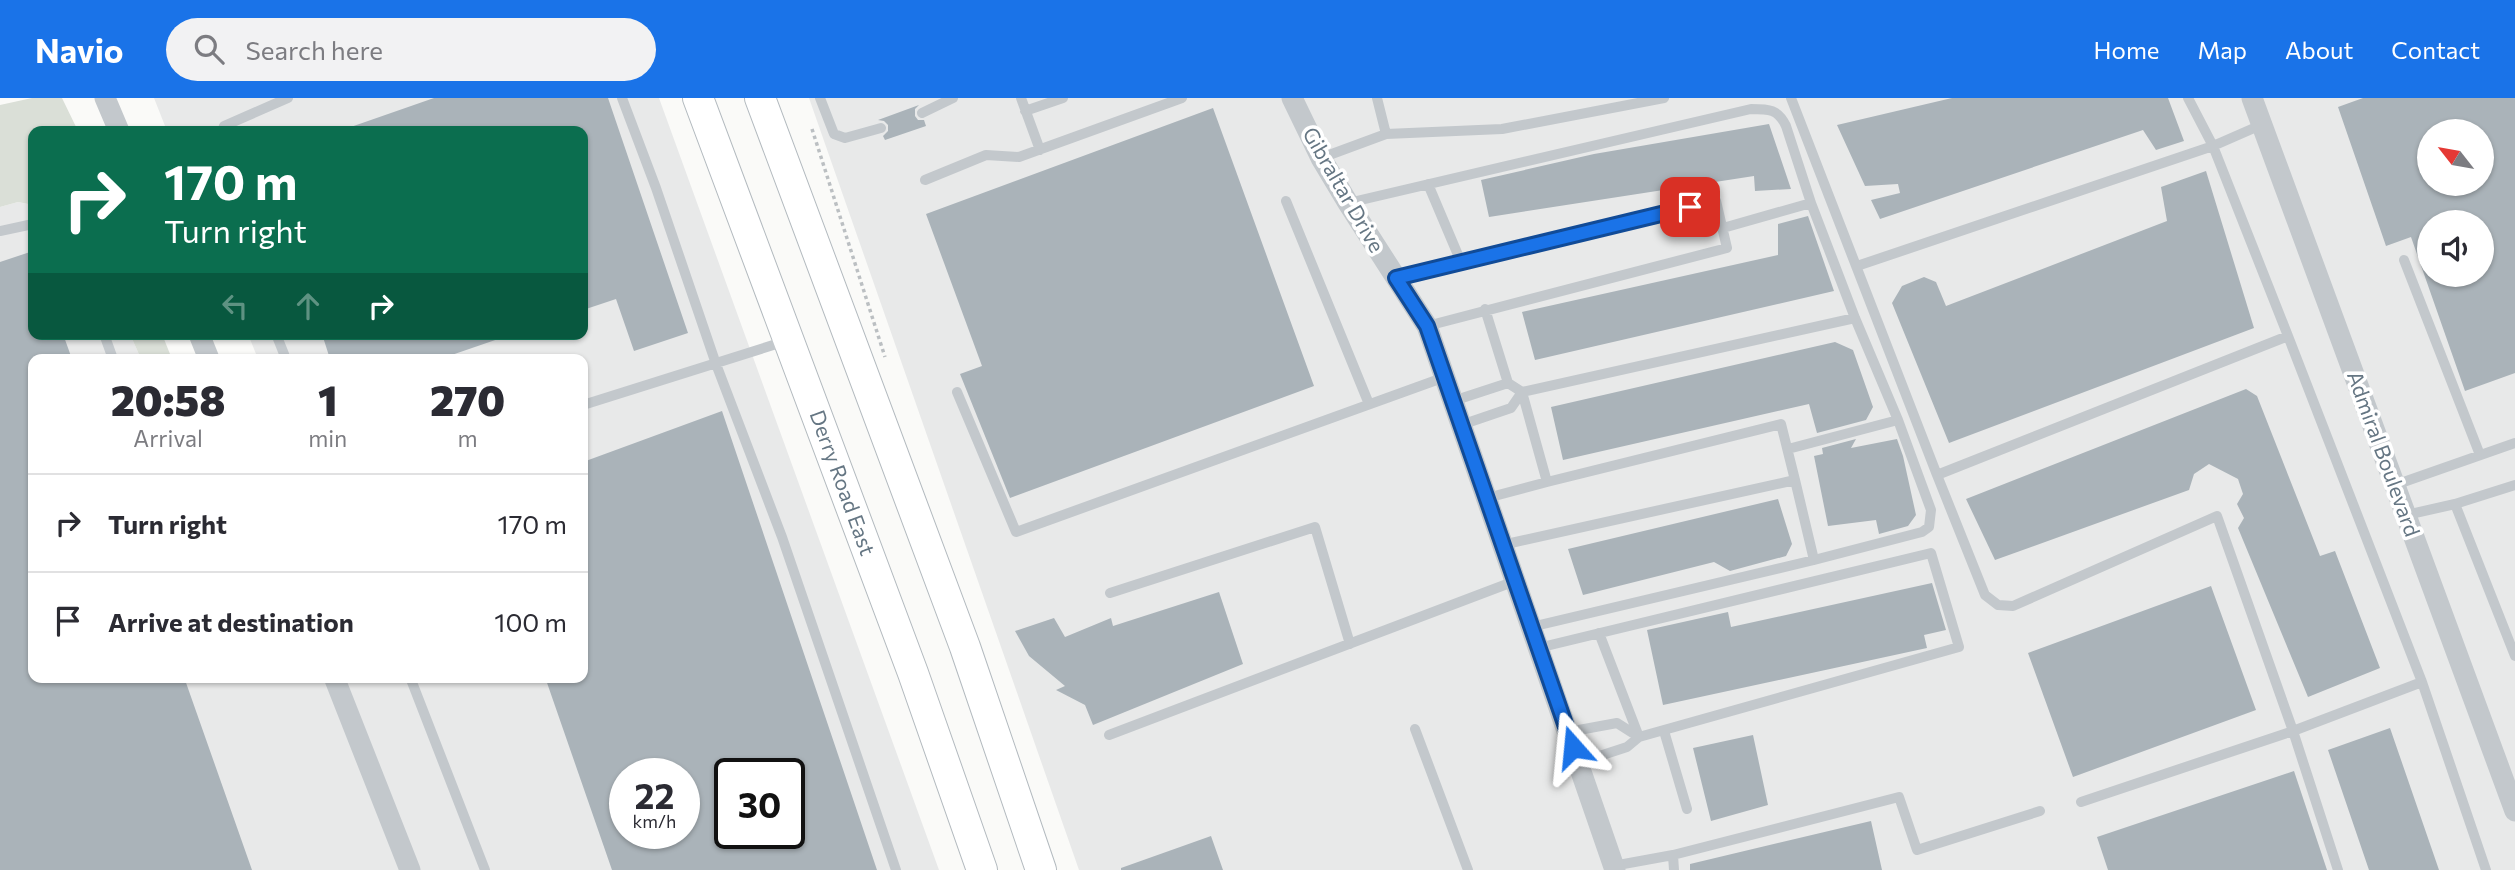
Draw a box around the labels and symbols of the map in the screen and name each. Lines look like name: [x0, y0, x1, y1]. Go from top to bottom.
north arrow: [2417, 119, 2494, 196]
street label: Gibraltar Drive: [1298, 122, 1390, 256]
pin: [1660, 177, 1720, 237]
street label: Admiral Boulevard: [2343, 367, 2426, 540]
street label: Derry Road East: [806, 406, 881, 559]
position arrow: [1536, 710, 1610, 784]
speed limit sign: 30: [714, 758, 805, 849]

